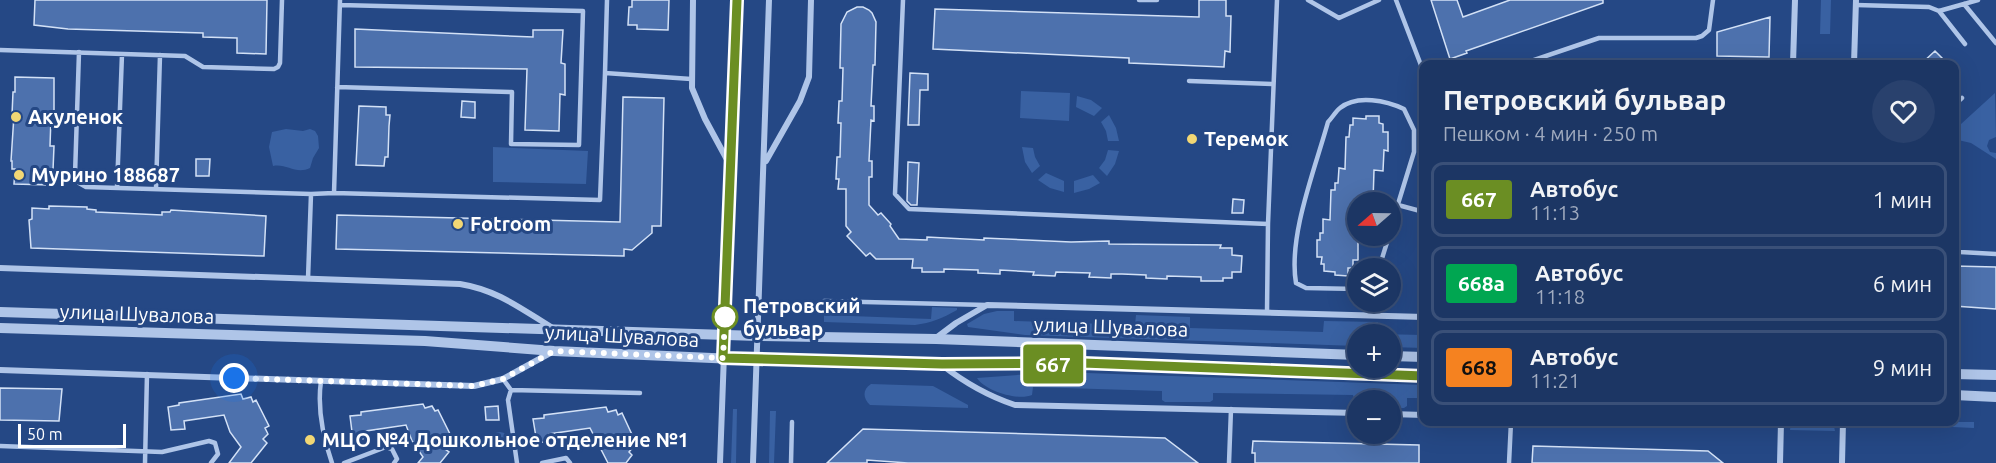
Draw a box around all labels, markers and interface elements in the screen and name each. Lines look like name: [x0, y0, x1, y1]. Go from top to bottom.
button: heart: [1872, 80, 1935, 143]
text: Петровский бульвар: [1443, 84, 1726, 115]
place label: Акуленок: [28, 105, 124, 128]
marker: Акуленок: [9, 110, 23, 124]
text: Пешком · 4 мин · 250 m: [1443, 122, 1658, 145]
place label: Теремок: [1204, 127, 1289, 150]
marker: Теремок: [1185, 132, 1199, 146]
place label: Мурино 188687: [31, 163, 180, 186]
marker: Мурино 188687: [12, 168, 26, 182]
text: Автобус: [1530, 176, 1618, 201]
text: 667: [1461, 187, 1497, 211]
text: 1 мин: [1873, 187, 1932, 212]
north arrow: [1347, 192, 1401, 246]
map controls: [1347, 192, 1401, 444]
text: 11:13: [1530, 201, 1580, 224]
place label: Fotroom: [470, 212, 551, 235]
marker: Fotroom: [451, 217, 465, 231]
button: layers: [1347, 258, 1401, 312]
text: Автобус: [1535, 260, 1623, 285]
text: 668а: [1458, 271, 1505, 295]
text: 6 мин: [1873, 271, 1932, 296]
text: 11:18: [1535, 285, 1585, 308]
place label: Петровский бульвар: [743, 294, 860, 340]
street label: улица Шувалова: [59, 299, 215, 328]
marker: Петровский бульвар: [712, 304, 738, 330]
street label: улица Шувалова: [1033, 312, 1189, 341]
street label: улица Шувалова: [544, 320, 700, 351]
button: +: [1347, 324, 1401, 378]
line badge: 667: [1018, 344, 1088, 384]
text: Автобус: [1530, 344, 1618, 369]
text: 667: [1035, 352, 1071, 376]
text: 668: [1461, 355, 1497, 379]
text: 9 мин: [1873, 355, 1932, 380]
your location: [219, 363, 249, 393]
text: 11:21: [1530, 369, 1580, 392]
button: −: [1347, 390, 1401, 444]
scale bar: [18, 421, 126, 448]
text: 50 m: [27, 425, 63, 443]
place label: МЦО №4 Дошкольное отделение №1: [322, 428, 689, 451]
marker: МЦО №4 Дошкольное отделение №1: [303, 433, 317, 447]

